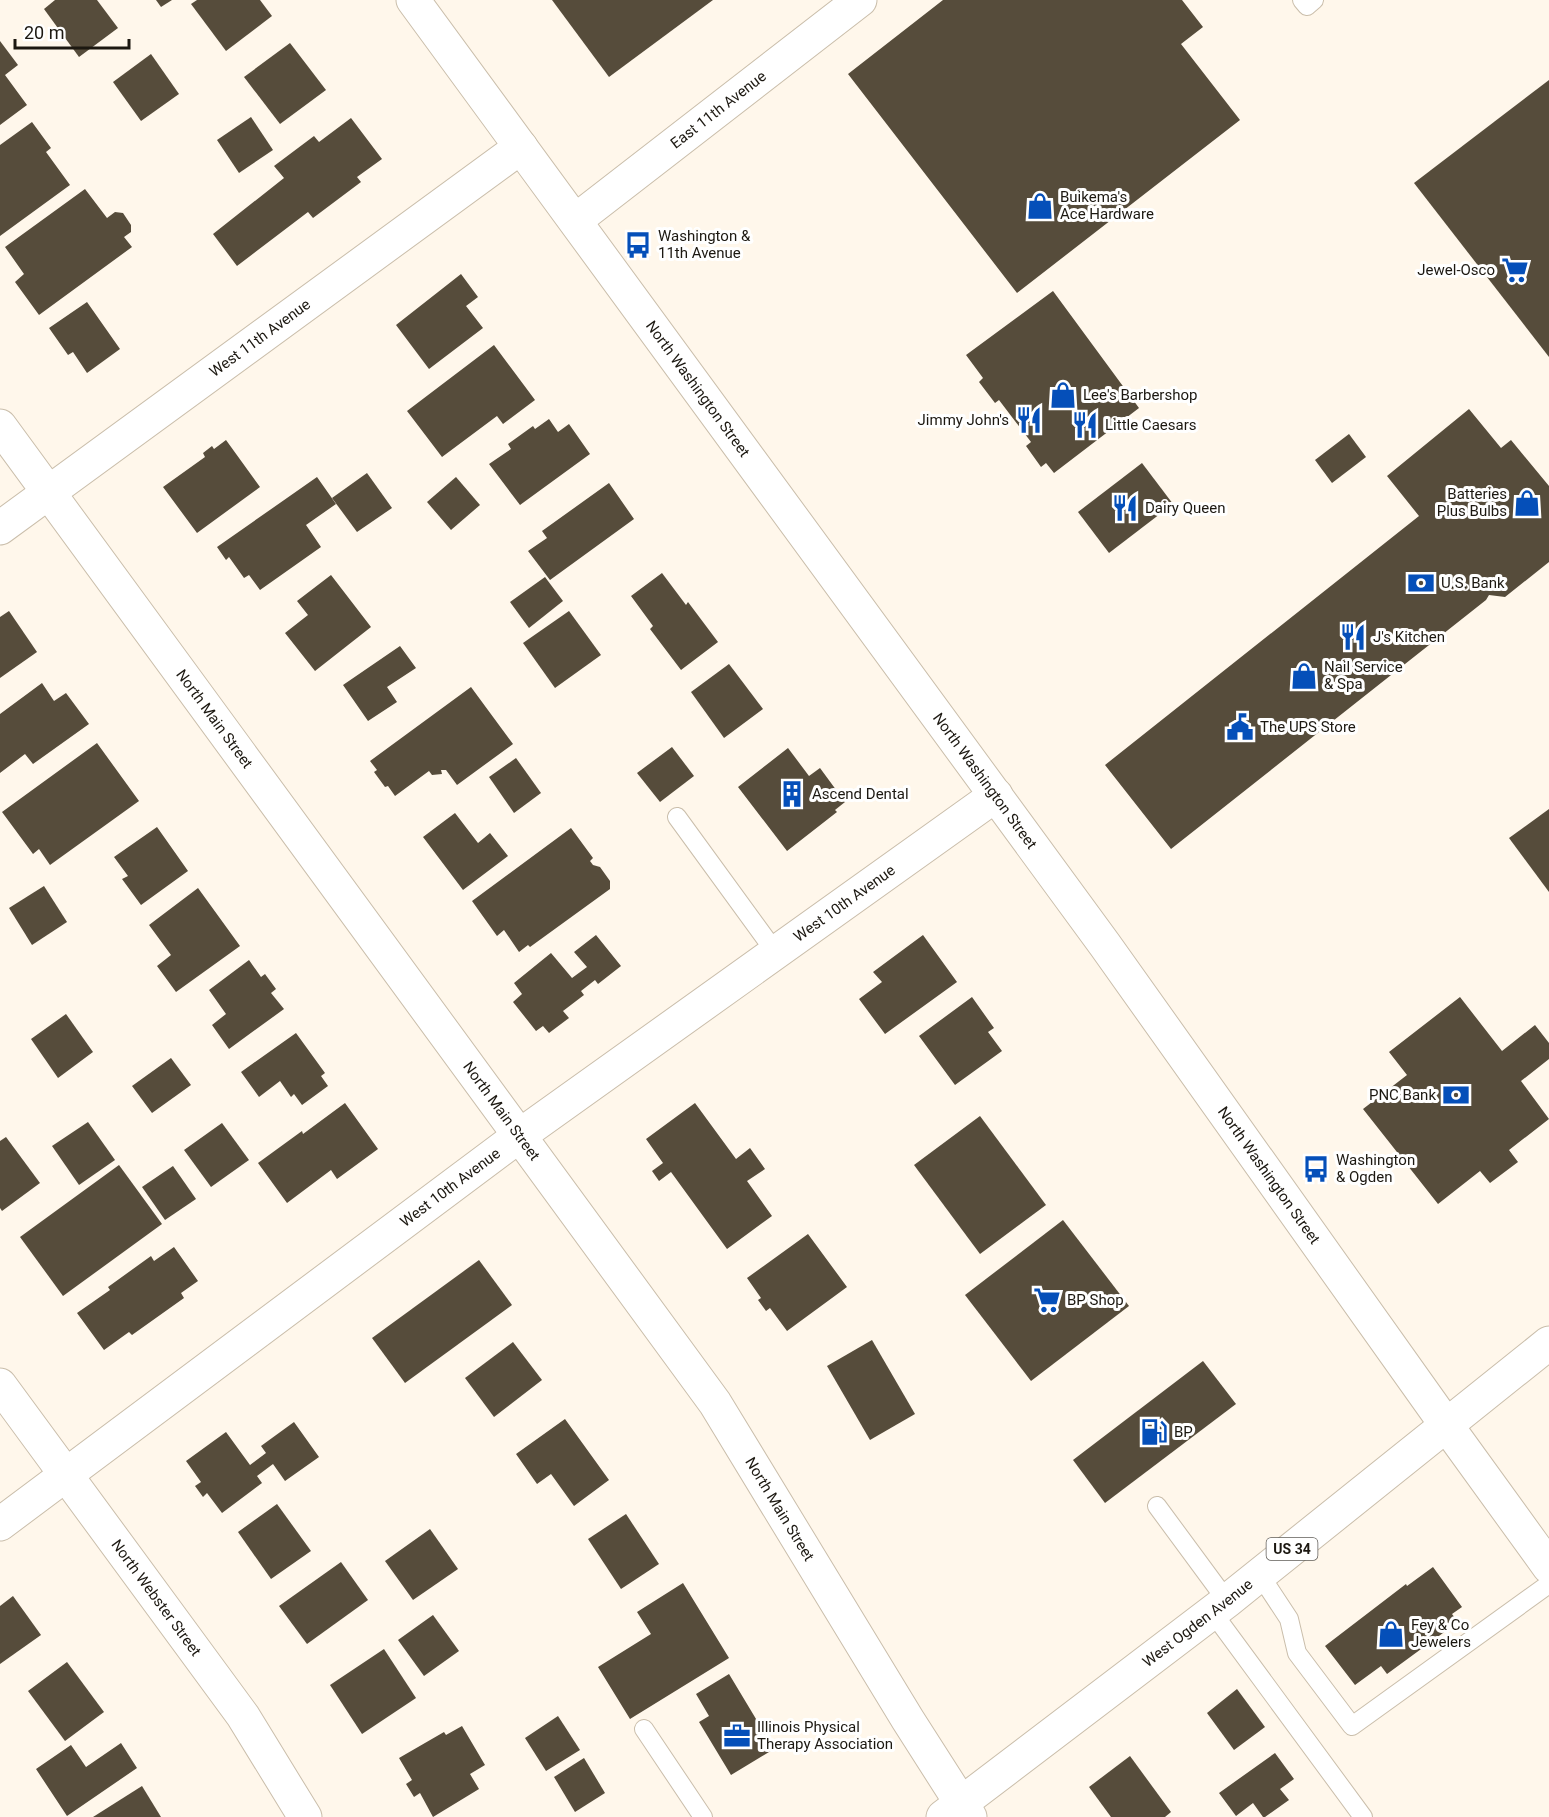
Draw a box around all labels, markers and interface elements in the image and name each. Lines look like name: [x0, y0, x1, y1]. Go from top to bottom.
scale bar: [15, 12, 129, 50]
text: 20 m: [24, 22, 64, 43]
street label: East 11th Avenue: [667, 67, 770, 152]
place label: Buikema's Ace Hardware: [1060, 188, 1154, 223]
shop icon: Buikema's Ace Hardware: [1025, 191, 1055, 221]
place label: Washington & 11th Avenue: [658, 227, 751, 262]
bus stop icon: Washington & 11th Avenue: [623, 230, 653, 260]
supermarket icon: Jewel-Osco: [1500, 255, 1530, 285]
place label: Jewel-Osco: [1417, 261, 1495, 279]
street label: West 11th Avenue: [206, 295, 314, 381]
street label: North Washington Street: [642, 317, 754, 461]
shop icon: Lee's Barbershop: [1048, 380, 1078, 410]
place label: Lee's Barbershop: [1083, 386, 1197, 404]
restaurant icon: Jimmy John's: [1014, 405, 1044, 435]
restaurant icon: Little Caesars: [1070, 410, 1100, 440]
place label: Jimmy John's: [918, 411, 1009, 429]
place label: Little Caesars: [1105, 416, 1196, 434]
place label: Batteries Plus Bulbs: [1437, 485, 1507, 520]
shop icon: Batteries Plus Bulbs: [1512, 488, 1542, 518]
restaurant icon: Dairy Queen: [1110, 493, 1140, 523]
place label: Dairy Queen: [1145, 499, 1225, 517]
bank icon: U.S. Bank: [1406, 568, 1436, 598]
place label: U.S. Bank: [1441, 574, 1505, 592]
restaurant icon: J's Kitchen: [1338, 622, 1368, 652]
place label: J's Kitchen: [1373, 628, 1445, 646]
place label: Nail Service & Spa: [1324, 658, 1403, 693]
shop icon: Nail Service & Spa: [1289, 661, 1319, 691]
street label: North Main Street: [172, 666, 257, 772]
street label: North Washington Street: [929, 709, 1041, 853]
public building icon: The UPS Store: [1225, 712, 1255, 742]
place label: The UPS Store: [1260, 718, 1356, 736]
building icon: Ascend Dental: [777, 779, 807, 809]
place label: Ascend Dental: [812, 785, 909, 803]
street label: West 10th Avenue: [790, 861, 899, 946]
street label: North Main Street: [459, 1058, 544, 1164]
bank icon: PNC Bank: [1441, 1080, 1471, 1110]
place label: PNC Bank: [1369, 1086, 1436, 1104]
street label: North Washington Street: [1214, 1103, 1324, 1248]
street label: West 10th Avenue: [397, 1144, 504, 1231]
place label: Washington & Ogden: [1336, 1151, 1415, 1186]
bus stop icon: Washington & Ogden: [1301, 1154, 1331, 1184]
supermarket icon: BP Shop: [1032, 1285, 1062, 1315]
place label: BP Shop: [1067, 1291, 1124, 1309]
fuel station icon: BP: [1139, 1417, 1169, 1447]
place label: BP: [1174, 1423, 1193, 1441]
street label: North Main Street: [741, 1454, 818, 1564]
street label: North Webster Street: [107, 1536, 205, 1660]
road number: US 34: [1266, 1538, 1318, 1560]
street label: West Ogden Avenue: [1139, 1575, 1256, 1671]
place label: Fey & Co Jewelers: [1411, 1616, 1471, 1651]
shop icon: Fey & Co Jewelers: [1376, 1619, 1406, 1649]
place label: Illinois Physical Therapy Association: [757, 1718, 893, 1753]
office icon: Illinois Physical Therapy Association: [722, 1721, 752, 1751]

